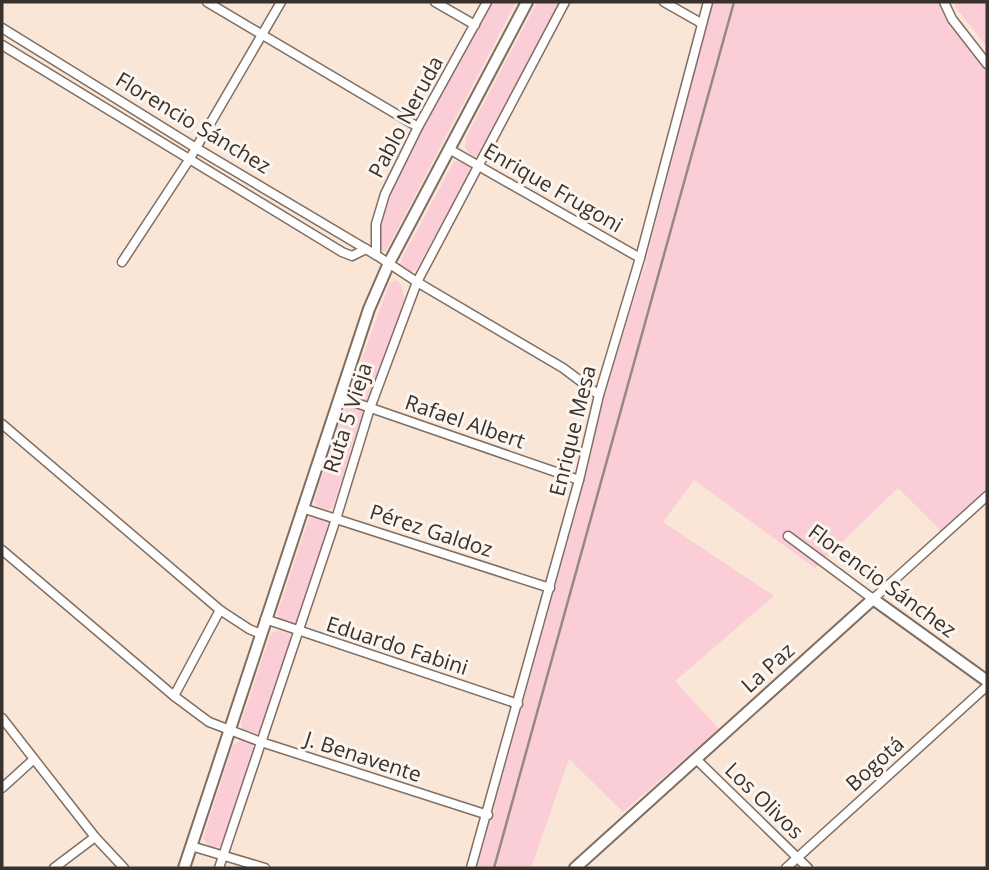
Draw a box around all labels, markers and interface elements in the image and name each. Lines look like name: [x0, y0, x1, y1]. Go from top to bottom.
street label: Pablo Neruda: [361, 51, 449, 182]
street label: Florencio Sánchez: [111, 65, 276, 180]
street label: Enrique Frugoni: [479, 136, 628, 238]
street label: Ruta 5 Vieja: [316, 359, 378, 476]
street label: Enrique Mesa: [542, 362, 602, 499]
street label: Rafael Albert: [402, 387, 529, 455]
street label: Pérez Galdoz: [366, 497, 496, 563]
street label: Florencio Sánchez: [803, 517, 962, 643]
street label: Eduardo Fabini: [323, 609, 472, 681]
street label: La Paz: [735, 636, 800, 698]
street label: J. Benavente: [300, 723, 425, 788]
street label: Bogotá: [839, 730, 909, 797]
street label: Los Olivos: [719, 756, 810, 845]

